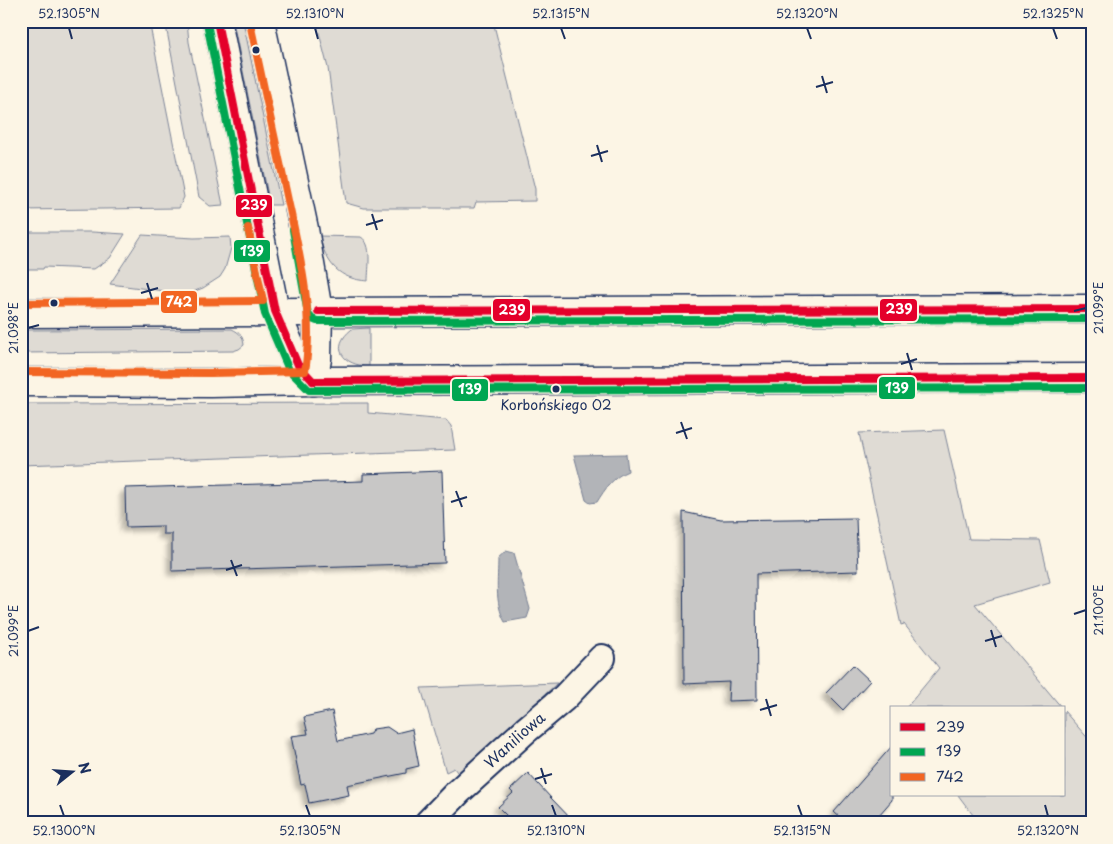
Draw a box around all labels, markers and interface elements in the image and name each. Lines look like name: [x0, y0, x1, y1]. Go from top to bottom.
text: 52.1305°N: [38, 4, 100, 22]
text: 52.1310°N: [286, 4, 344, 22]
text: 52.1315°N: [532, 4, 590, 22]
text: 52.1320°N: [776, 4, 838, 22]
text: 52.1325°N: [1022, 4, 1084, 22]
unlabelled marker: [251, 45, 261, 55]
line badge: 239: [235, 194, 273, 218]
text: 239: [240, 194, 268, 215]
line badge: 139: [233, 239, 271, 263]
text: 139: [240, 240, 264, 261]
text: 21.099°E: [1089, 282, 1107, 334]
line badge: 742: [160, 290, 198, 314]
text: 742: [166, 291, 192, 312]
unlabelled marker: [49, 298, 59, 308]
line badge: 239: [492, 298, 531, 322]
line badge: 239: [879, 298, 918, 322]
text: 239: [885, 298, 913, 319]
text: 239: [498, 299, 526, 320]
text: 21.098°E: [4, 302, 22, 354]
line badge: 139: [878, 376, 916, 400]
text: 139: [885, 377, 909, 398]
line badge: 139: [451, 378, 489, 402]
text: 139: [458, 378, 482, 399]
marker: Korbońskiego 02: [551, 384, 561, 394]
place label: Korbońskiego 02: [500, 394, 612, 415]
text: 21.100°E: [1089, 584, 1107, 636]
text: 21.099°E: [4, 605, 22, 657]
street label: Waniliowa: [478, 705, 550, 773]
legend: [890, 706, 1066, 796]
text: 239: [936, 714, 965, 737]
text: 139: [936, 738, 961, 761]
north arrow: [48, 746, 98, 796]
text: N: [73, 760, 97, 776]
text: 742: [936, 764, 964, 787]
text: 52.1300°N: [32, 821, 96, 839]
text: 52.1305°N: [279, 821, 341, 839]
text: 52.1310°N: [527, 821, 585, 839]
text: 52.1315°N: [773, 821, 831, 839]
text: 52.1320°N: [1017, 821, 1079, 839]

